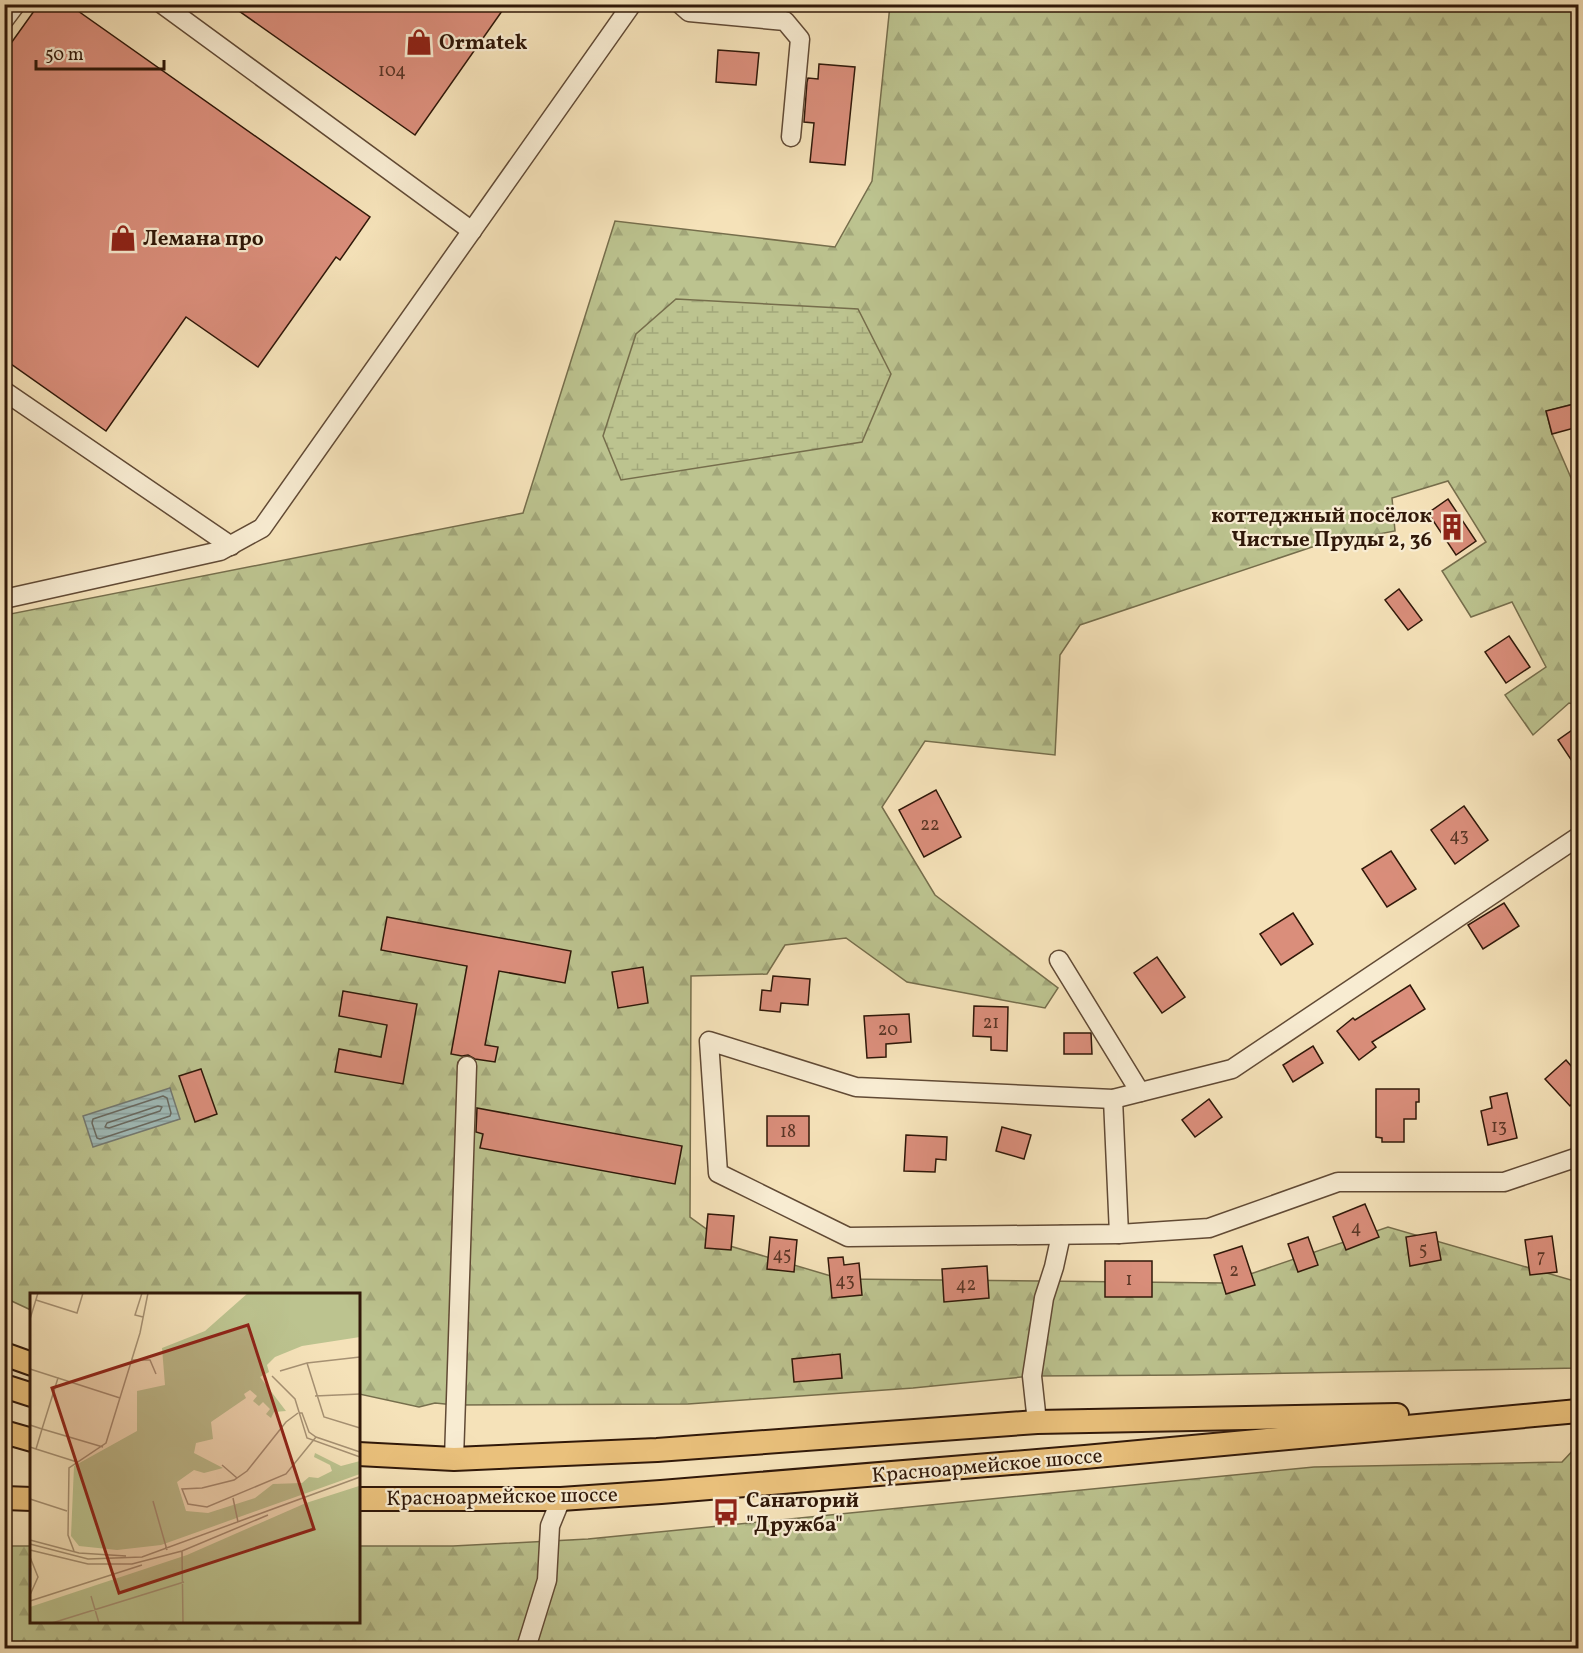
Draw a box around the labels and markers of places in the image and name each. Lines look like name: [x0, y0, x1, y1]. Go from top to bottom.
shop icon: Ormatek: [404, 27, 434, 57]
place label: Ormatek: [439, 29, 528, 58]
shop icon: Лемана про: [108, 223, 138, 253]
place label: Лемана про: [143, 225, 264, 254]
place label: коттеджный посёлок Чистые Пруды 2, 36: [1211, 502, 1432, 555]
building icon: коттеджный посёлок Чистые Пруды 2, 36: [1437, 512, 1467, 542]
place label: Санаторий "Дружба": [746, 1487, 859, 1540]
bus stop icon: Санаторий "Дружба": [711, 1497, 741, 1527]

